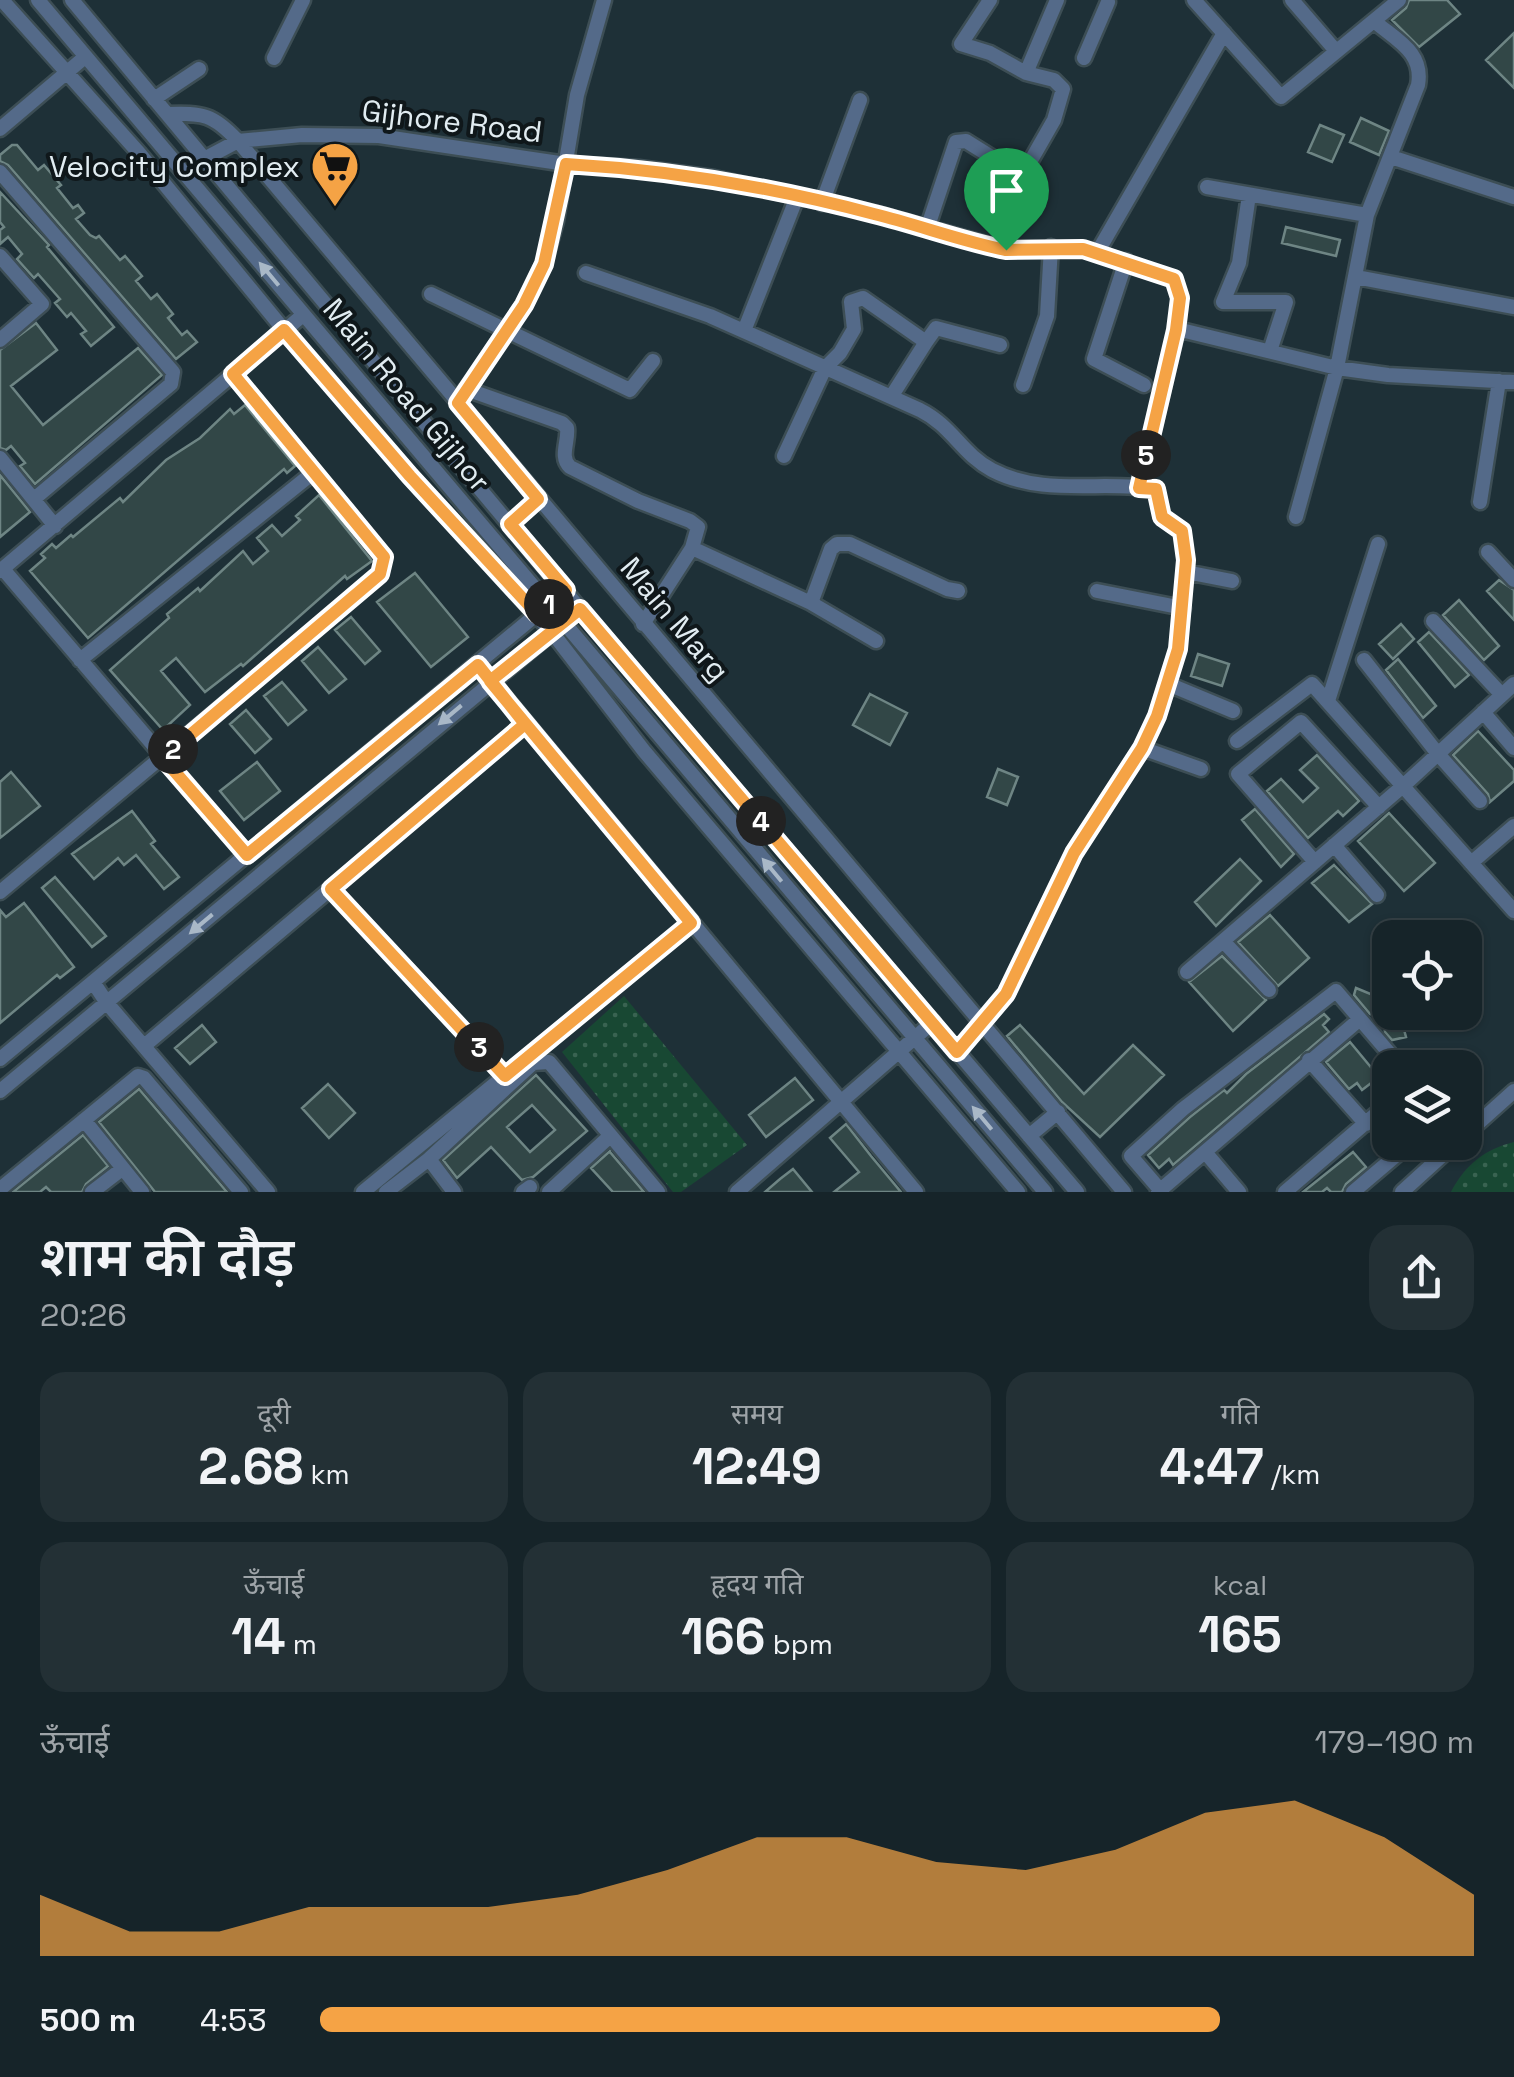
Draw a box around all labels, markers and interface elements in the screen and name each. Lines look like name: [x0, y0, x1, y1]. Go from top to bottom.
street label: Gijhore Road: [360, 91, 544, 151]
supermarket icon: Velocity Complex: [309, 140, 361, 208]
place label: Velocity Complex: [49, 147, 300, 186]
pin: [964, 148, 1049, 251]
icon: arrive: [979, 163, 1034, 218]
one-way arrow: [258, 262, 280, 287]
street label: Main Road Gijhor: [315, 290, 499, 500]
pin: 5: [1121, 430, 1171, 480]
text: 5: [1138, 437, 1154, 473]
street label: Main Marg: [612, 549, 738, 689]
pin: 1: [524, 579, 574, 629]
text: 1: [543, 586, 555, 622]
one-way arrow: [437, 703, 462, 725]
pin: 2: [148, 724, 198, 774]
text: 2: [165, 731, 181, 767]
pin: 4: [736, 796, 786, 846]
text: 4: [752, 803, 770, 839]
one-way arrow: [762, 857, 784, 882]
one-way arrow: [189, 912, 214, 934]
map controls: [1372, 920, 1482, 1160]
button: locate: [1372, 920, 1482, 1030]
pin: 3: [454, 1022, 504, 1072]
text: 3: [470, 1029, 488, 1065]
button: layers: [1372, 1050, 1482, 1160]
one-way arrow: [972, 1105, 993, 1130]
text: शाम की दौड़: [40, 1222, 294, 1292]
button: share: [1369, 1225, 1474, 1330]
text: 20:26: [40, 1295, 127, 1335]
text: दूरी: [257, 1396, 291, 1432]
text: समय: [731, 1396, 783, 1432]
text: गति: [1221, 1396, 1259, 1432]
text: 2.68: [198, 1435, 303, 1499]
text: 12:49: [692, 1435, 822, 1499]
text: 4:47: [1160, 1435, 1264, 1499]
text: km: [303, 1456, 350, 1492]
text: /km: [1264, 1456, 1320, 1492]
text: ऊँचाई: [244, 1566, 304, 1602]
text: हृदय गति: [711, 1566, 803, 1602]
text: kcal: [1213, 1567, 1267, 1603]
text: 165: [1198, 1603, 1282, 1667]
text: 14: [231, 1605, 286, 1669]
text: 166: [681, 1605, 766, 1669]
text: m: [286, 1626, 317, 1662]
text: bpm: [766, 1626, 833, 1662]
text: ऊँचाई: [40, 1722, 109, 1762]
text: 179–190 m: [1314, 1722, 1474, 1762]
text: 500 m: [40, 2000, 136, 2040]
text: 4:53: [200, 2000, 267, 2040]

